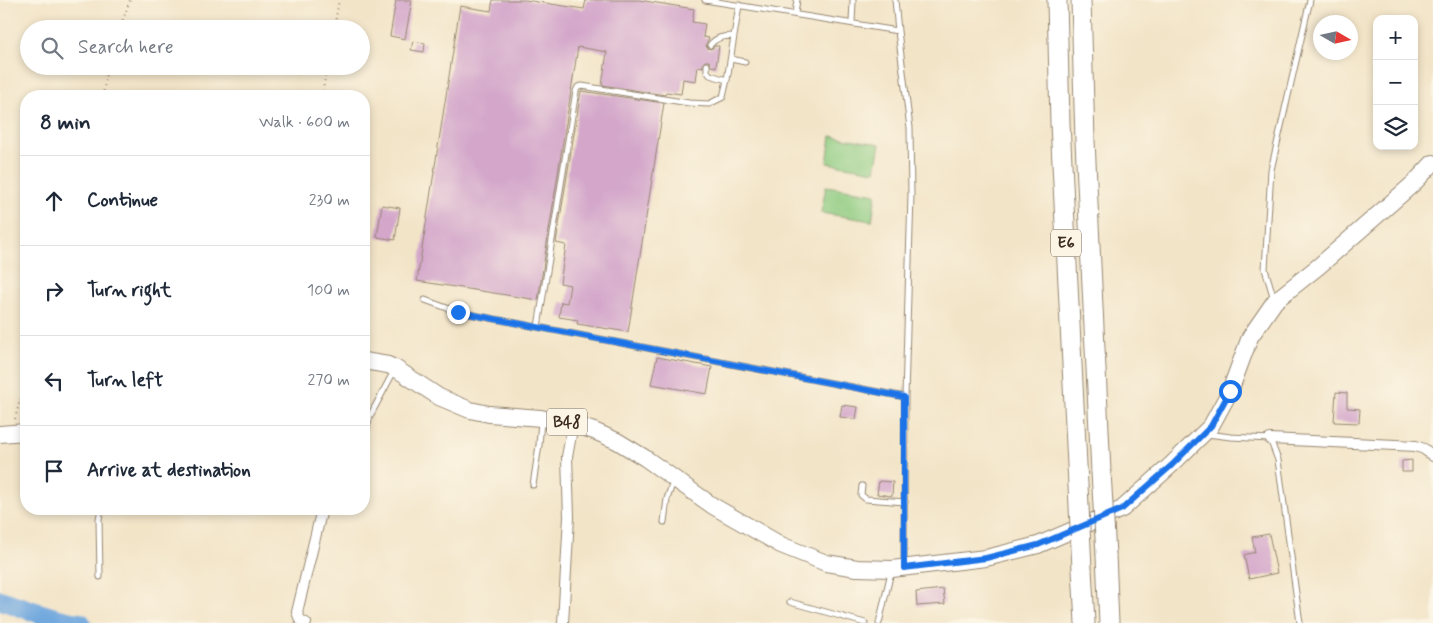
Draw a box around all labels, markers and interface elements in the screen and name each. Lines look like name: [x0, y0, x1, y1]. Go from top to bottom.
north arrow: [1313, 15, 1358, 60]
map controls: [1373, 15, 1418, 150]
button: +: [1373, 15, 1418, 60]
search box: [20, 20, 370, 75]
icon: search: [38, 34, 66, 62]
text: Search here: [78, 35, 174, 60]
button: −: [1373, 60, 1418, 105]
button: layers: [1373, 105, 1418, 150]
text: 8 min: [40, 109, 91, 137]
text: Walk · 600 m: [259, 112, 350, 133]
icon: ahead: [40, 187, 68, 215]
text: Continue: [87, 188, 158, 213]
text: 230 m: [309, 190, 350, 211]
road number: E6: [1051, 230, 1081, 256]
icon: right: [40, 277, 68, 305]
text: Turn right: [87, 278, 171, 303]
text: 100 m: [307, 280, 350, 301]
route end: [447, 301, 470, 324]
icon: left: [40, 367, 68, 395]
text: Turn left: [87, 368, 163, 393]
text: 270 m: [307, 370, 350, 391]
route start: [1219, 380, 1242, 403]
road number: B48: [547, 408, 587, 436]
icon: arrive: [40, 457, 68, 485]
text: Arrive at destination: [87, 458, 251, 483]

